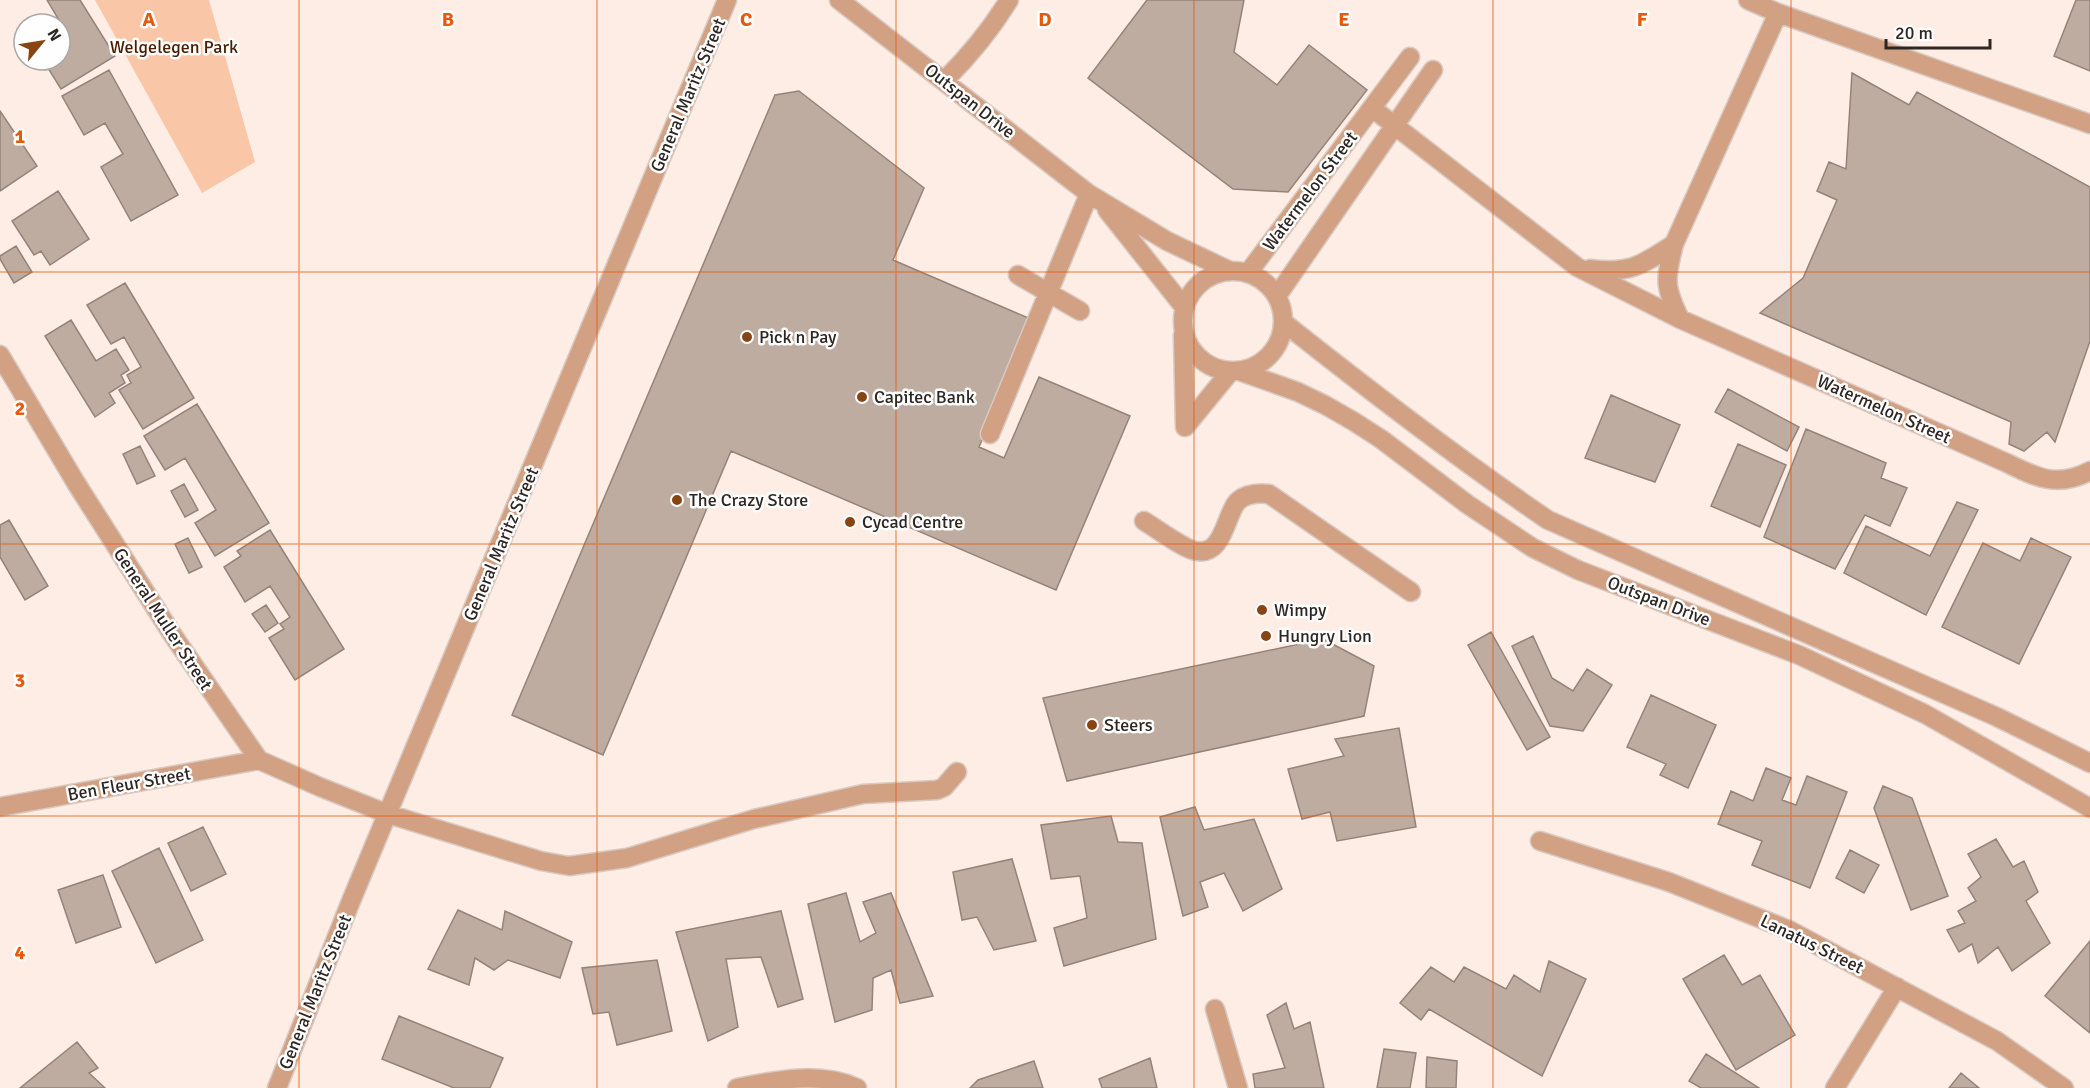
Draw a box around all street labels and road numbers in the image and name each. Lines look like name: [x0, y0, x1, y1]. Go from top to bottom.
street label: General Maritz Street: [646, 15, 730, 175]
street label: Outspan Drive: [920, 59, 1020, 143]
street label: Watermelon Street: [1258, 127, 1362, 255]
street label: Watermelon Street: [1814, 370, 1954, 448]
street label: General Maritz Street: [459, 464, 543, 624]
street label: General Muller Street: [109, 544, 217, 694]
street label: Outspan Drive: [1604, 571, 1714, 631]
street label: Ben Fleur Street: [66, 762, 192, 806]
street label: Lanatus Street: [1757, 910, 1867, 978]
street label: General Maritz Street: [274, 911, 356, 1073]

